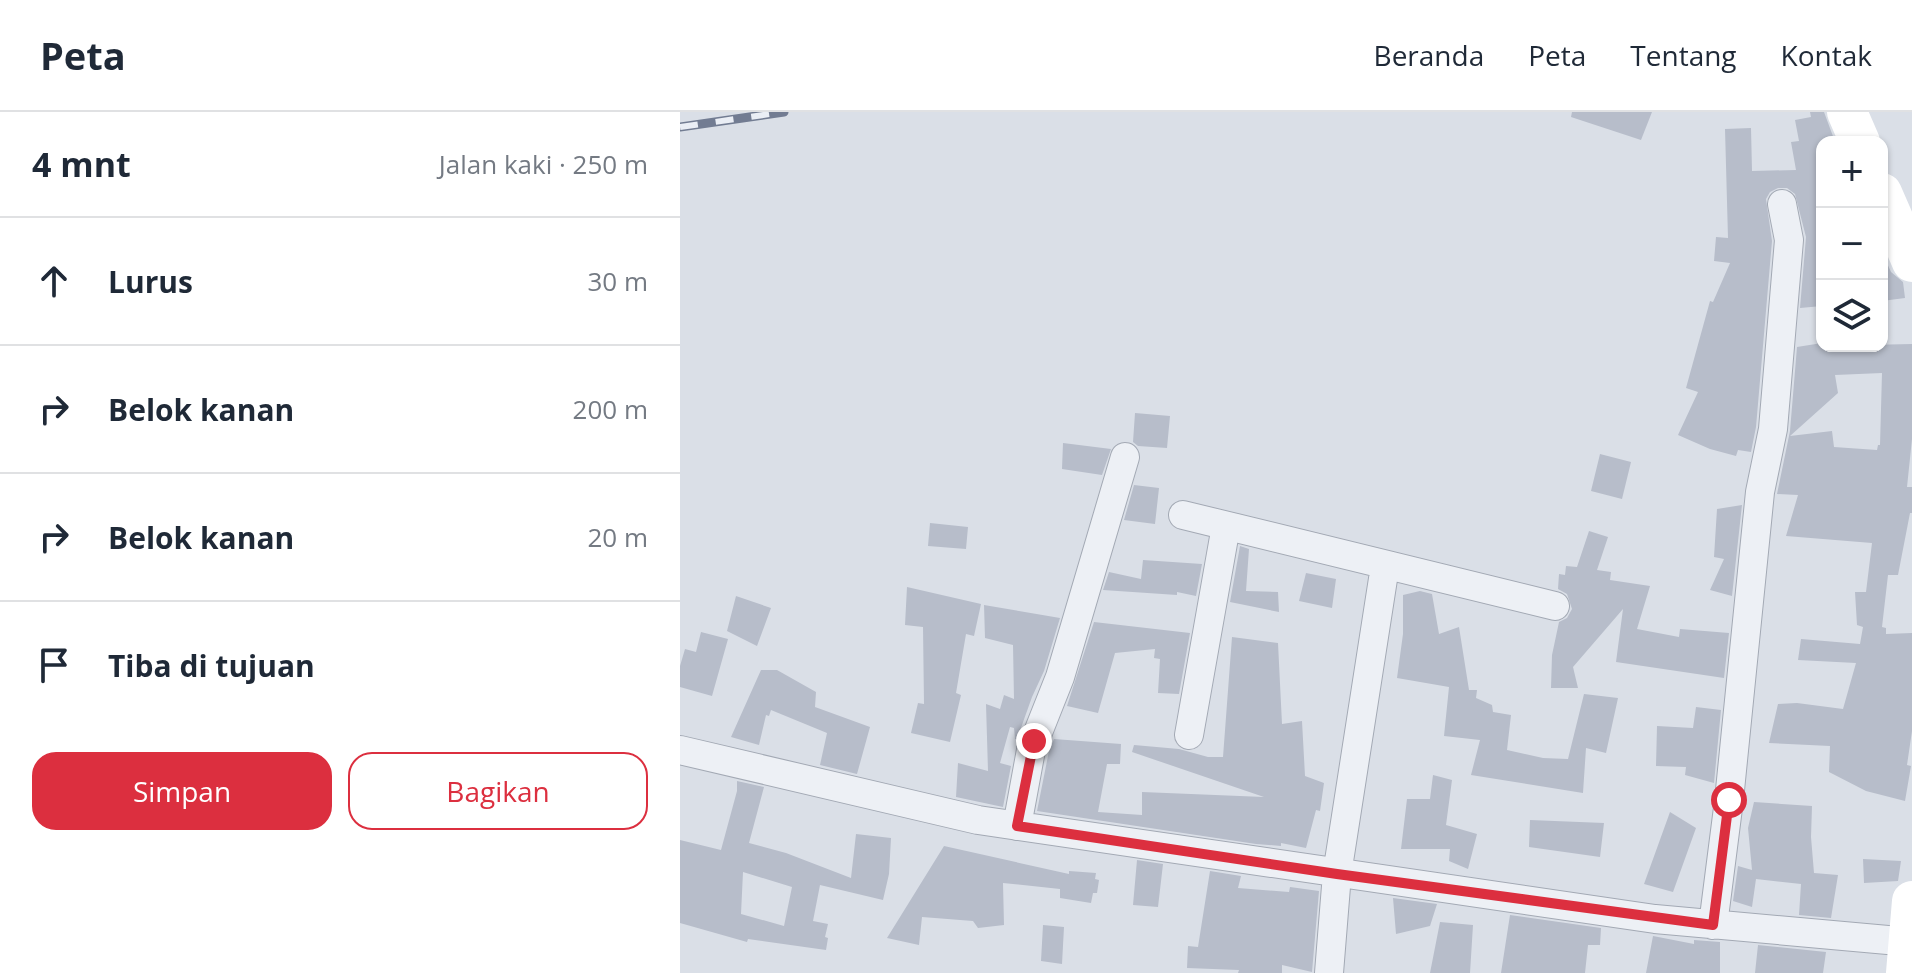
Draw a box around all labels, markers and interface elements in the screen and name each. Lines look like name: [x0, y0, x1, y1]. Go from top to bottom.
text: Peta: [40, 29, 126, 81]
text: Beranda: [1374, 36, 1484, 74]
text: Peta: [1528, 36, 1586, 74]
text: Tentang: [1630, 36, 1737, 74]
text: Kontak: [1781, 36, 1872, 74]
map controls: [1816, 136, 1888, 352]
button: +: [1816, 136, 1888, 208]
text: 4 mnt: [32, 141, 131, 187]
text: Jalan kaki · 250 m: [439, 146, 648, 182]
button: −: [1816, 208, 1888, 280]
icon: ahead: [32, 259, 76, 303]
text: Lurus: [108, 261, 193, 302]
text: 30 m: [587, 263, 648, 299]
button: layers: [1816, 280, 1888, 352]
icon: right: [32, 387, 76, 431]
text: Belok kanan: [108, 389, 294, 430]
text: 200 m: [573, 391, 648, 427]
icon: right: [32, 515, 76, 559]
text: Belok kanan: [108, 517, 294, 558]
text: 20 m: [587, 519, 648, 555]
icon: arrive: [32, 643, 76, 687]
text: Tiba di tujuan: [108, 645, 315, 686]
route end: [1016, 723, 1052, 759]
button: Simpan: [32, 752, 332, 830]
button: Bagikan: [348, 752, 648, 830]
route start: [1711, 782, 1747, 818]

